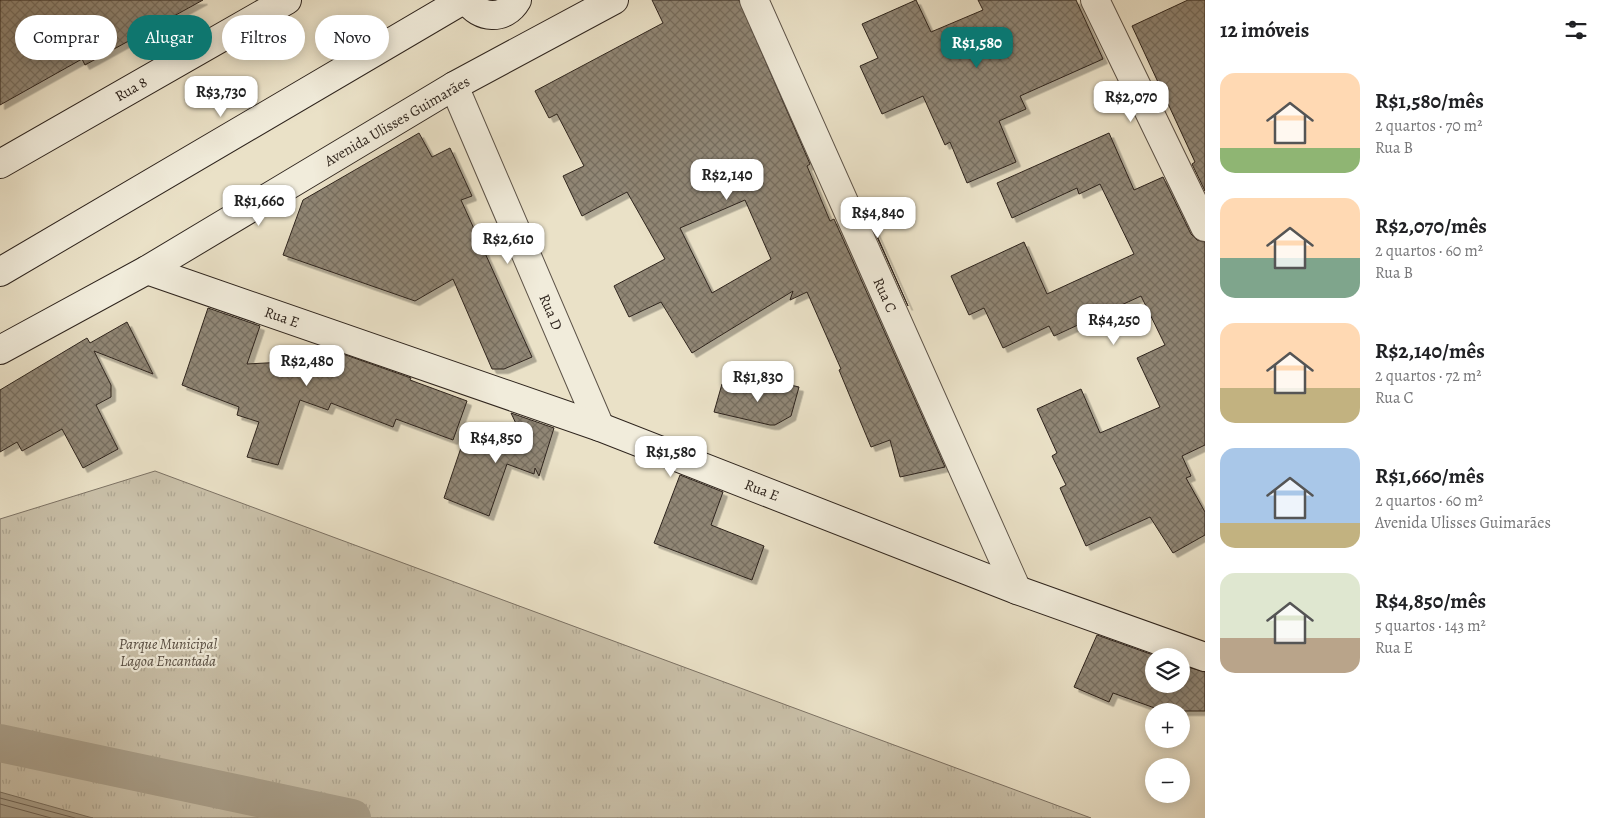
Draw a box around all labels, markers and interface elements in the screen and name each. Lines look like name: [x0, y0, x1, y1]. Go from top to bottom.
chip: Comprar: [15, 15, 117, 60]
chip: Alugar: [127, 15, 212, 60]
chip: Filtros: [222, 15, 305, 60]
chip: Novo: [315, 15, 389, 60]
text: 12 imóveis: [1220, 16, 1309, 44]
icon: filters: [1562, 16, 1590, 44]
pin: R$1,580: [931, 27, 1023, 69]
text: R$1,580: [952, 32, 1002, 54]
street label: Avenida Ulisses Guimarães: [320, 71, 473, 171]
street label: Rua 8: [111, 72, 151, 106]
pin: R$3,730: [175, 76, 267, 118]
pin: R$2,070: [1085, 80, 1177, 123]
text: R$3,730: [196, 81, 246, 103]
text: R$2,070: [1105, 86, 1157, 108]
text: R$1,580/mês: [1375, 87, 1484, 115]
icon: home: [1260, 93, 1320, 153]
text: 2 quartos · 70 m²: [1375, 115, 1482, 137]
text: Rua B: [1375, 137, 1413, 159]
pin: R$2,140: [681, 158, 773, 201]
text: R$2,140: [701, 164, 753, 186]
pin: R$1,660: [213, 184, 305, 227]
text: R$1,660: [234, 190, 284, 212]
pin: R$4,840: [832, 196, 924, 239]
text: R$4,840: [852, 202, 904, 224]
text: R$2,070/mês: [1375, 212, 1487, 240]
icon: home: [1260, 218, 1320, 278]
pin: R$2,610: [462, 222, 554, 265]
text: R$2,610: [483, 228, 534, 250]
text: 2 quartos · 60 m²: [1375, 240, 1483, 262]
text: Rua B: [1375, 262, 1413, 284]
street label: Rua C: [869, 274, 901, 316]
street label: Rua D: [534, 291, 568, 333]
street label: Rua E: [262, 302, 302, 332]
pin: R$4,250: [1068, 304, 1160, 346]
text: R$4,250: [1088, 309, 1140, 331]
text: R$2,140/mês: [1375, 337, 1485, 365]
icon: home: [1260, 343, 1320, 403]
pin: R$2,480: [261, 344, 353, 387]
text: R$2,480: [281, 350, 334, 372]
pin: R$1,830: [712, 360, 804, 403]
text: 2 quartos · 72 m²: [1375, 365, 1482, 387]
text: R$1,830: [733, 366, 783, 388]
text: Rua C: [1375, 387, 1414, 409]
pin: R$4,850: [450, 422, 542, 464]
text: R$4,850: [470, 427, 522, 449]
pin: R$1,580: [625, 436, 717, 478]
text: R$1,580: [646, 441, 696, 463]
text: R$1,660/mês: [1375, 462, 1484, 490]
icon: home: [1260, 468, 1320, 528]
street label: Rua E: [742, 474, 782, 506]
text: 2 quartos · 60 m²: [1375, 490, 1483, 512]
text: Avenida Ulisses Guimarães: [1375, 512, 1551, 534]
text: R$4,850/mês: [1375, 587, 1486, 615]
icon: home: [1260, 593, 1320, 653]
text: 5 quartos · 143 m²: [1375, 615, 1486, 637]
park label: Parque Municipal Lagoa Encantada: [119, 634, 217, 671]
text: Rua E: [1375, 637, 1413, 659]
map controls: [1145, 648, 1190, 803]
button: layers: [1145, 648, 1190, 693]
button: +: [1145, 703, 1190, 748]
button: −: [1145, 758, 1190, 803]

